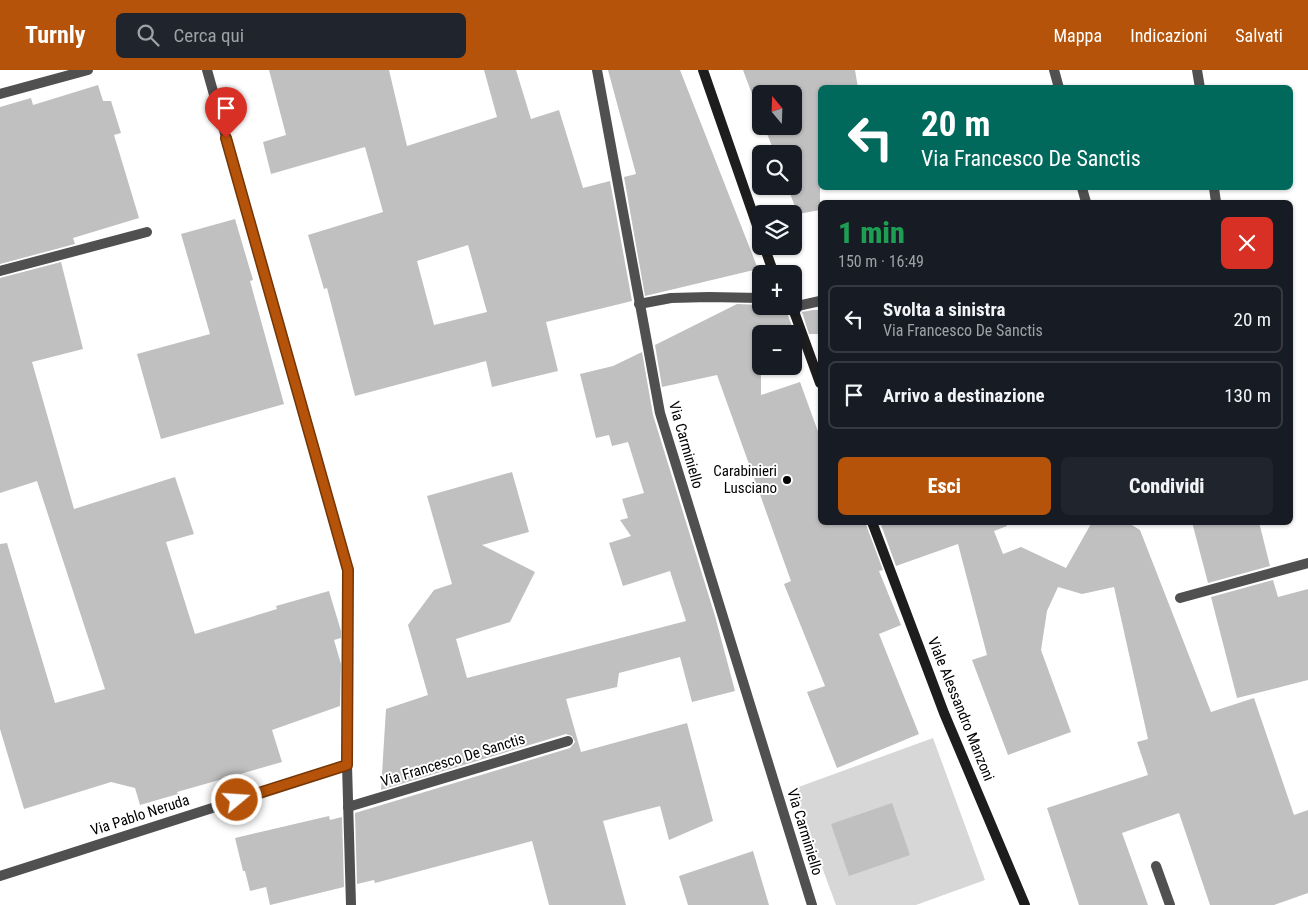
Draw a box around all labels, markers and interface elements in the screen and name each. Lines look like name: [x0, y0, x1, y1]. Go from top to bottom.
search box: [116, 13, 466, 58]
text: Turnly: [25, 21, 86, 49]
icon: search: [134, 21, 162, 49]
text: Cerca qui: [174, 24, 244, 47]
text: Mappa: [1054, 25, 1102, 46]
text: Indicazioni: [1130, 25, 1207, 46]
text: Salvati: [1235, 25, 1283, 46]
north arrow: [752, 85, 802, 135]
map controls: [752, 85, 802, 375]
pin: [205, 87, 247, 138]
icon: arrive: [212, 94, 240, 122]
text: 20 m: [921, 104, 990, 145]
icon: left: [838, 105, 903, 170]
button: search: [752, 145, 802, 195]
text: Via Francesco De Sanctis: [921, 146, 1141, 171]
button: layers: [752, 205, 802, 255]
text: 1 min: [838, 215, 905, 250]
button: close: [1221, 217, 1273, 269]
text: 150 m · 16:49: [838, 252, 924, 271]
button: +: [752, 265, 802, 315]
text: Svolta a sinistra: [883, 298, 1005, 321]
icon: left: [840, 305, 868, 333]
text: 20 m: [1234, 308, 1271, 331]
text: Via Francesco De Sanctis: [883, 321, 1043, 340]
button: −: [752, 325, 802, 375]
icon: arrive: [840, 381, 868, 409]
text: Arrivo a destinazione: [883, 384, 1045, 407]
text: 130 m: [1224, 384, 1271, 407]
street label: Via Carminiello: [665, 399, 707, 491]
button: Esci: [838, 457, 1051, 515]
button: Condividi: [1061, 457, 1273, 515]
place label: Carabinieri Lusciano: [713, 462, 777, 497]
marker: Carabinieri Lusciano: [781, 474, 793, 486]
street label: Viale Alessandro Manzoni: [924, 634, 998, 784]
street label: Via Francesco De Sanctis: [379, 729, 527, 791]
position arrow: [210, 773, 262, 825]
street label: Via Carminiello: [783, 787, 827, 877]
street label: Via Pablo Neruda: [88, 791, 192, 839]

